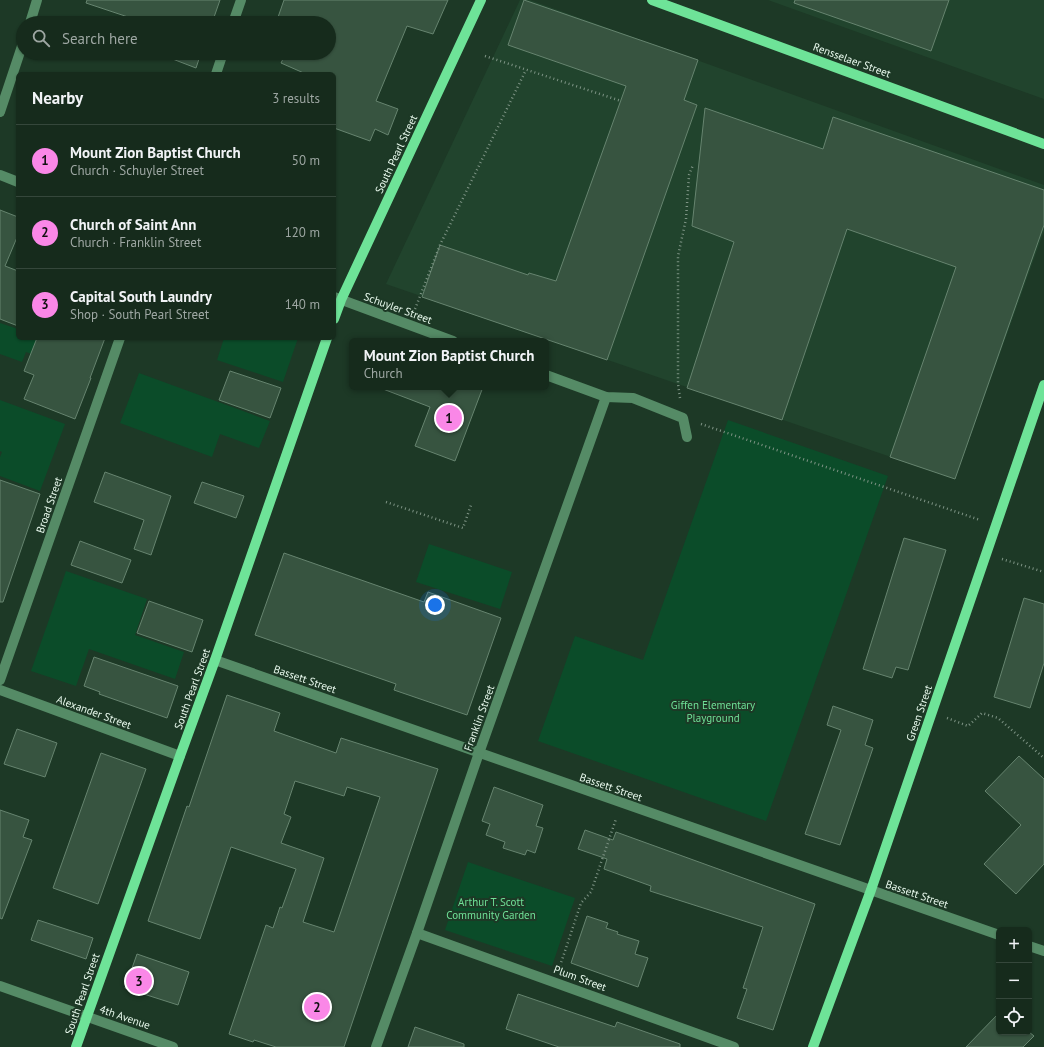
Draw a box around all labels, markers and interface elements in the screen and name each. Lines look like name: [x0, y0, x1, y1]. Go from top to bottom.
search box: [16, 16, 336, 60]
icon: search: [30, 27, 52, 49]
text: Search here: [62, 29, 138, 48]
street label: Rensselaer Street: [811, 39, 893, 81]
text: Nearby: [32, 87, 83, 109]
text: 3 results: [272, 90, 320, 107]
street label: South Pearl Street: [372, 112, 420, 196]
text: Mount Zion Baptist Church: [70, 143, 241, 162]
text: 1: [41, 152, 49, 169]
text: 50 m: [292, 152, 320, 169]
text: Church · Schuyler Street: [70, 162, 204, 179]
text: Church of Saint Ann: [70, 215, 196, 234]
text: 2: [41, 224, 49, 241]
text: 120 m: [285, 224, 320, 241]
text: Church · Franklin Street: [70, 234, 201, 251]
text: Capital South Laundry: [70, 287, 212, 306]
street label: Schuyler Street: [362, 289, 434, 327]
text: 3: [41, 296, 49, 313]
text: 140 m: [285, 296, 320, 313]
text: Shop · South Pearl Street: [70, 306, 209, 323]
popup: [349, 338, 549, 390]
text: Mount Zion Baptist Church: [364, 346, 534, 365]
text: Church: [364, 365, 403, 382]
pin: 1: [436, 403, 462, 433]
street label: Broad Street: [33, 475, 65, 535]
your location: [425, 595, 445, 615]
street label: South Pearl Street: [171, 646, 213, 731]
street label: Bassett Street: [272, 662, 338, 696]
street label: Franklin Street: [461, 683, 498, 753]
street label: Green Street: [903, 683, 935, 743]
street label: Alexander Street: [55, 692, 133, 732]
park label: Giffen Elementary Playground: [671, 698, 756, 725]
street label: Bassett Street: [578, 770, 644, 804]
street label: Bassett Street: [884, 877, 950, 911]
park label: Arthur T. Scott Community Garden: [446, 895, 536, 922]
map controls: [996, 927, 1032, 1035]
button: +: [996, 927, 1032, 963]
street label: South Pearl Street: [62, 951, 103, 1037]
street label: Plum Street: [552, 962, 609, 994]
button: −: [996, 963, 1032, 999]
pin: 3: [126, 966, 152, 996]
pin: 2: [304, 992, 330, 1022]
button: locate: [996, 999, 1032, 1035]
street label: 4th Avenue: [98, 1002, 153, 1032]

